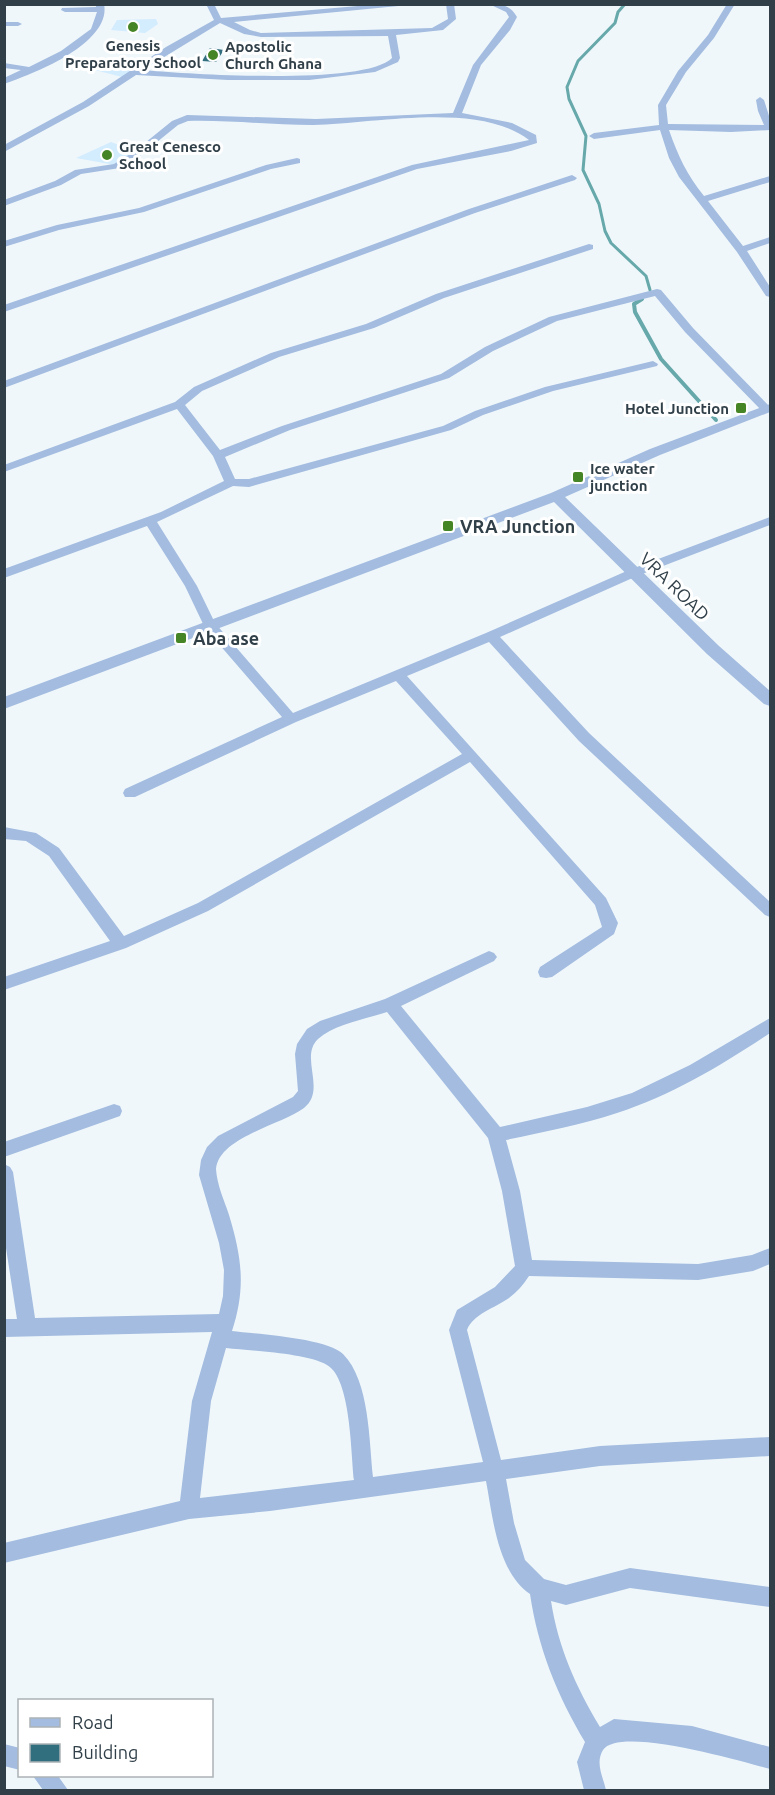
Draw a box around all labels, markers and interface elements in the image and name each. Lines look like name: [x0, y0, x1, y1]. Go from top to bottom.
marker: Genesis Preparatory School: [126, 20, 140, 34]
place label: Genesis Preparatory School: [65, 37, 202, 71]
place label: Apostolic Church Ghana: [225, 38, 322, 72]
marker: Apostolic Church Ghana: [206, 48, 220, 62]
place label: Great Cenesco School: [119, 138, 221, 172]
marker: Great Cenesco School: [100, 148, 114, 162]
place label: Hotel Junction: [625, 400, 729, 417]
marker: Hotel Junction: [734, 401, 748, 415]
place label: Ice water junction: [588, 460, 655, 494]
marker: Ice water junction: [571, 470, 585, 484]
place label: VRA Junction: [460, 516, 575, 536]
marker: VRA Junction: [441, 519, 455, 533]
street label: VRA ROAD: [636, 548, 714, 624]
place label: Aba ase: [193, 628, 259, 648]
marker: Aba ase: [174, 631, 188, 645]
legend: [18, 1699, 213, 1777]
text: Road: [72, 1712, 114, 1732]
text: Building: [72, 1742, 138, 1762]

